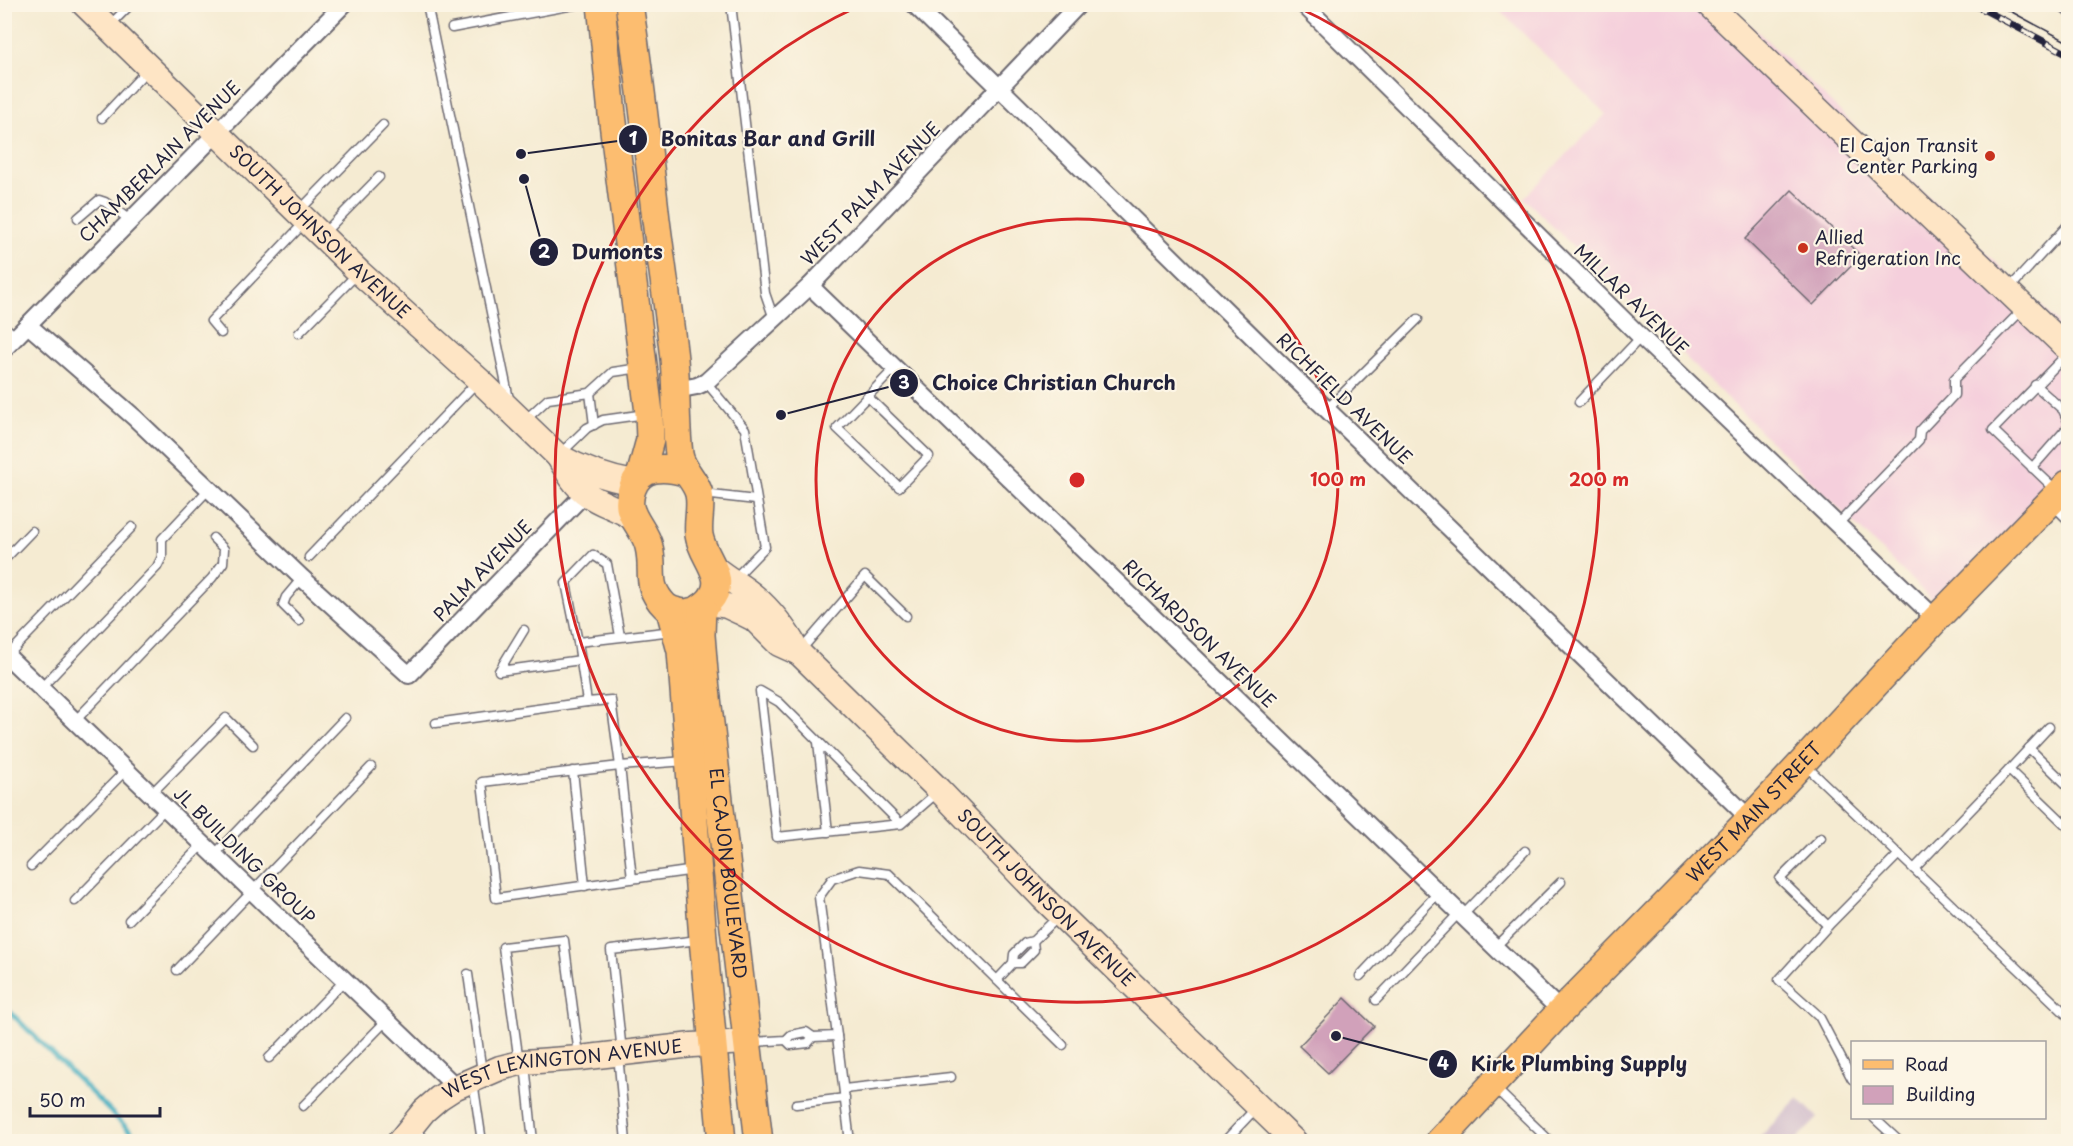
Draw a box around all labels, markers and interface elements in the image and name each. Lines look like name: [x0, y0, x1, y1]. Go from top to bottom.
street label: CHAMBERLAIN AVENUE: [72, 74, 246, 248]
street label: WEST PALM AVENUE: [794, 115, 946, 271]
callout: Bonitas Bar and Grill: [618, 120, 888, 158]
text: Bonitas Bar and Grill: [661, 123, 875, 153]
text: 1: [629, 124, 638, 151]
place label: El Cajon Transit Center Parking: [1839, 131, 1978, 179]
street label: SOUTH JOHNSON AVENUE: [224, 138, 417, 324]
marker: El Cajon Transit Center Parking: [1983, 149, 1997, 163]
place label: Allied Refrigeration Inc: [1815, 223, 1961, 271]
callout: Dumonts: [529, 233, 675, 271]
text: Dumonts: [571, 236, 663, 266]
text: 2: [538, 237, 551, 264]
street label: MILLAR AVENUE: [1569, 237, 1695, 361]
marker: Allied Refrigeration Inc: [1796, 241, 1810, 255]
street label: RICHFIELD AVENUE: [1271, 326, 1419, 470]
callout: Choice Christian Church: [889, 364, 1189, 402]
text: Choice Christian Church: [932, 367, 1176, 397]
text: 3: [898, 368, 910, 395]
text: 100 m: [1310, 465, 1366, 492]
text: 200 m: [1569, 465, 1629, 492]
centre of rings: [1067, 470, 1087, 490]
street label: PALM AVENUE: [426, 513, 538, 627]
street label: RICHARDSON AVENUE: [1117, 552, 1283, 713]
street label: WEST MAIN STREET: [1679, 735, 1828, 888]
street label: EL CAJON BOULEVARD: [703, 766, 755, 980]
street label: JL BUILDING GROUP: [168, 780, 322, 930]
street label: SOUTH JOHNSON AVENUE: [952, 802, 1142, 992]
street label: WEST LEXINGTON AVENUE: [436, 1031, 684, 1104]
legend: [1851, 1041, 2046, 1119]
callout: Kirk Plumbing Supply: [1428, 1045, 1700, 1083]
text: Kirk Plumbing Supply: [1471, 1048, 1687, 1078]
text: 4: [1437, 1049, 1449, 1076]
text: Road: [1905, 1050, 1949, 1077]
scale bar: [30, 1080, 160, 1118]
text: Building: [1905, 1080, 1975, 1107]
text: 50 m: [39, 1086, 86, 1113]

